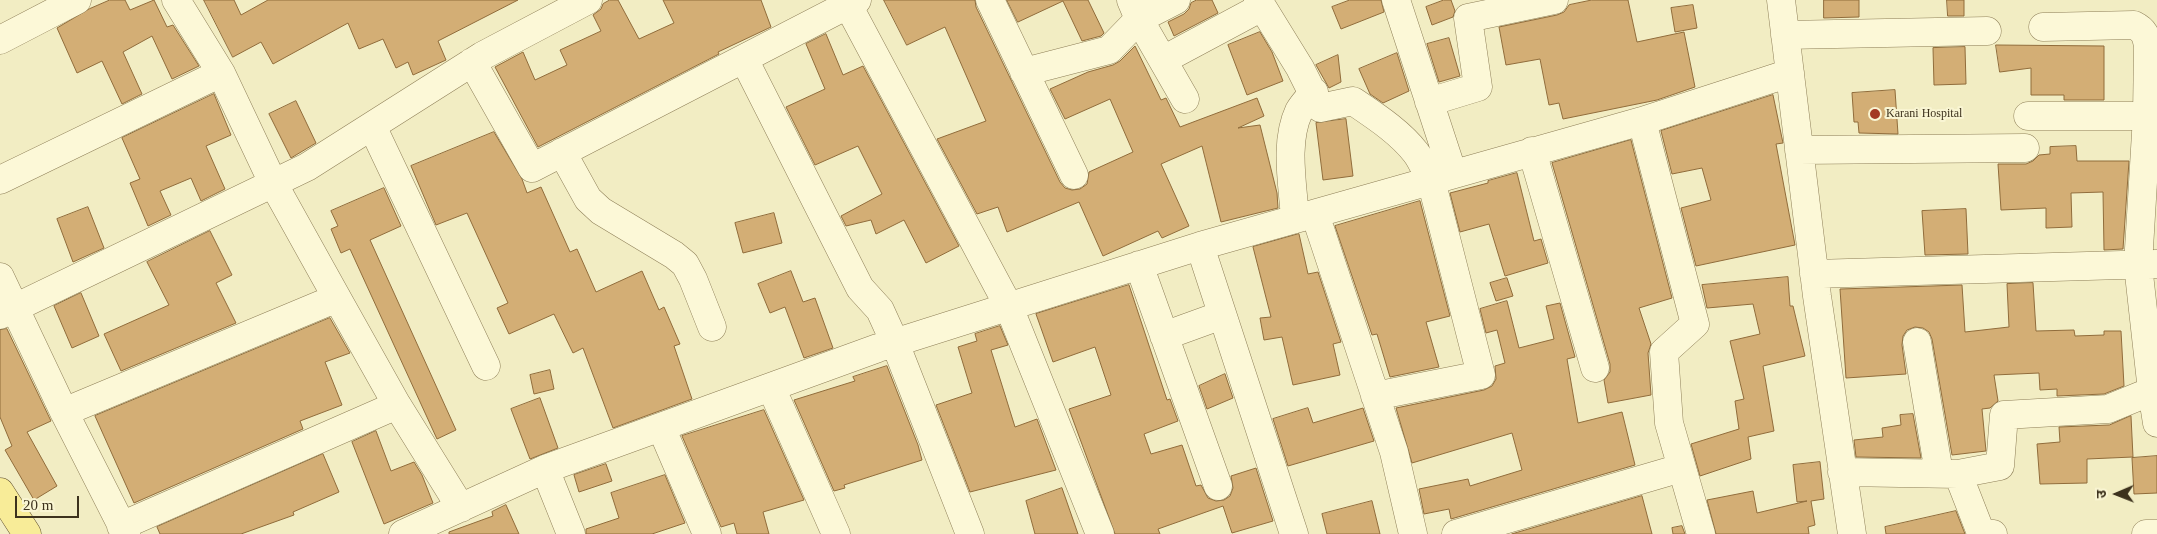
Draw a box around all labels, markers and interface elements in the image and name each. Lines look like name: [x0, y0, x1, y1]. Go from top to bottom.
marker: Karani Hospital: [1868, 107, 1882, 121]
place label: Karani Hospital: [1886, 107, 1962, 121]
north arrow: [2092, 469, 2142, 519]
scale bar: [18, 486, 81, 518]
text: उ: [2094, 490, 2109, 499]
text: 20 m: [23, 497, 53, 513]

